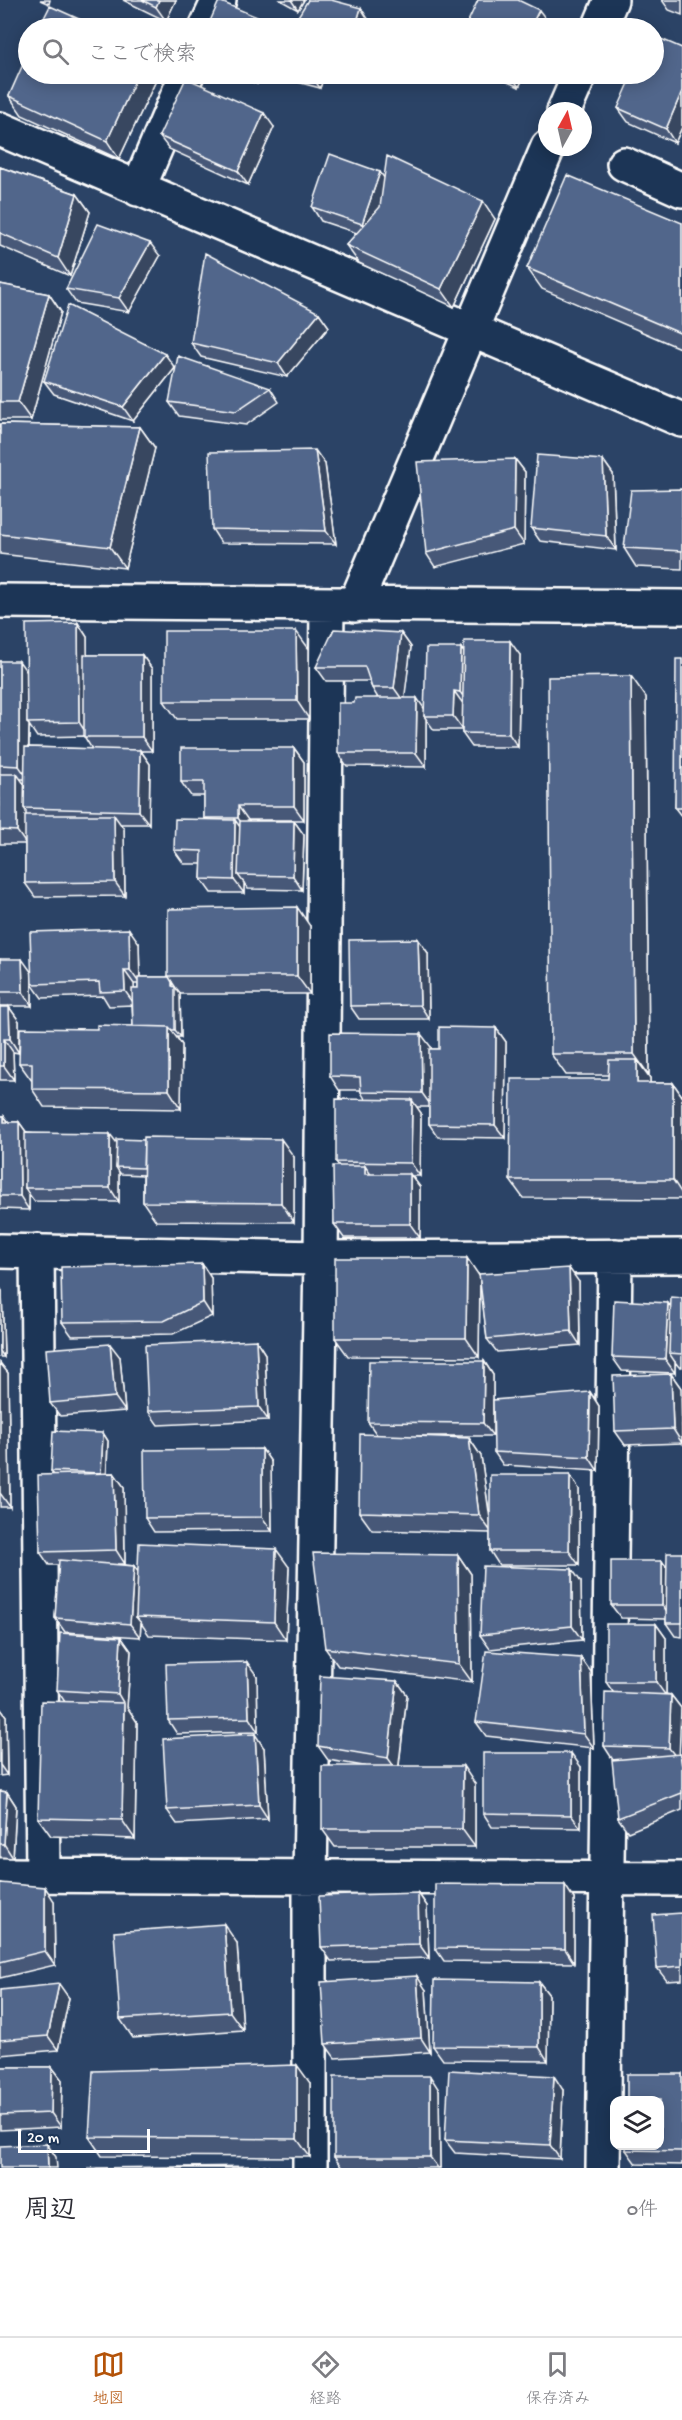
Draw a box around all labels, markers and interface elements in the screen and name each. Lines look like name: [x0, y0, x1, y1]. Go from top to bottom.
search box: [18, 18, 664, 84]
icon: search: [39, 35, 72, 68]
text: ここで検索: [87, 43, 197, 69]
north arrow: [538, 102, 592, 156]
map controls: [610, 2096, 664, 2150]
button: layers: [610, 2096, 664, 2150]
scale bar: [18, 2126, 150, 2154]
text: 20 m: [27, 2130, 59, 2149]
text: 周辺: [24, 2197, 76, 2228]
text: 0件: [627, 2200, 658, 2223]
tab: 地図: [92, 2348, 125, 2410]
tab: 経路: [309, 2348, 342, 2410]
tab: 保存済み: [526, 2348, 590, 2410]

